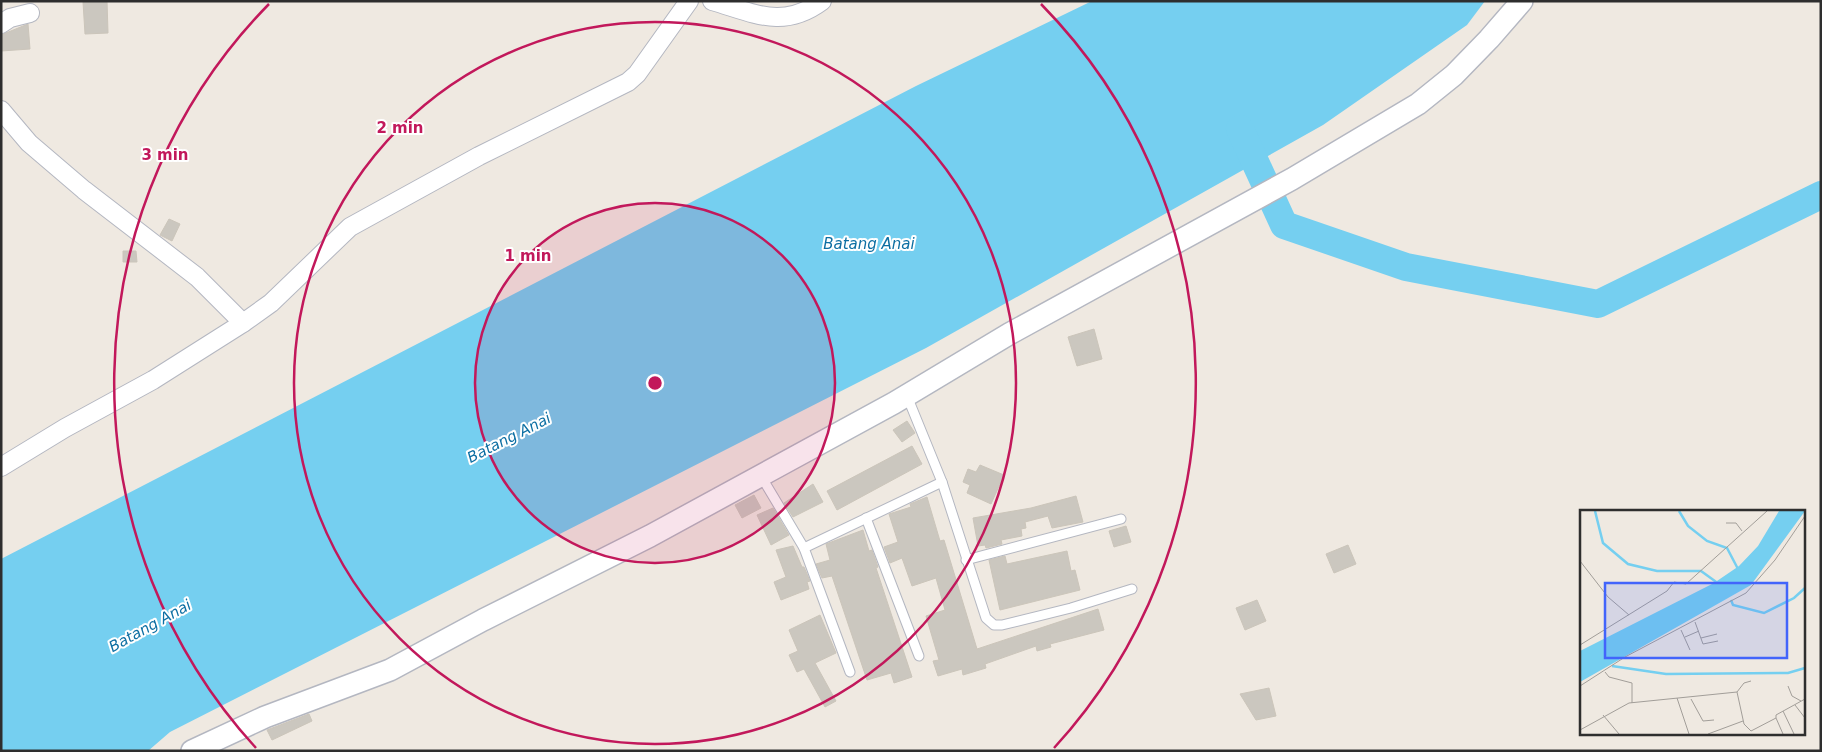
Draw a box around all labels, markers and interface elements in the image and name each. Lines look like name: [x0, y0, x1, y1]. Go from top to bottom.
text: 2 min: [376, 119, 424, 137]
text: 3 min: [141, 146, 189, 164]
water label: Batang Anai: [823, 235, 916, 253]
text: 1 min: [504, 247, 552, 265]
centre of rings: [646, 374, 664, 392]
water label: Batang Anai: [464, 409, 555, 467]
inset map: [1580, 510, 1804, 734]
water label: Batang Anai: [106, 596, 195, 656]

